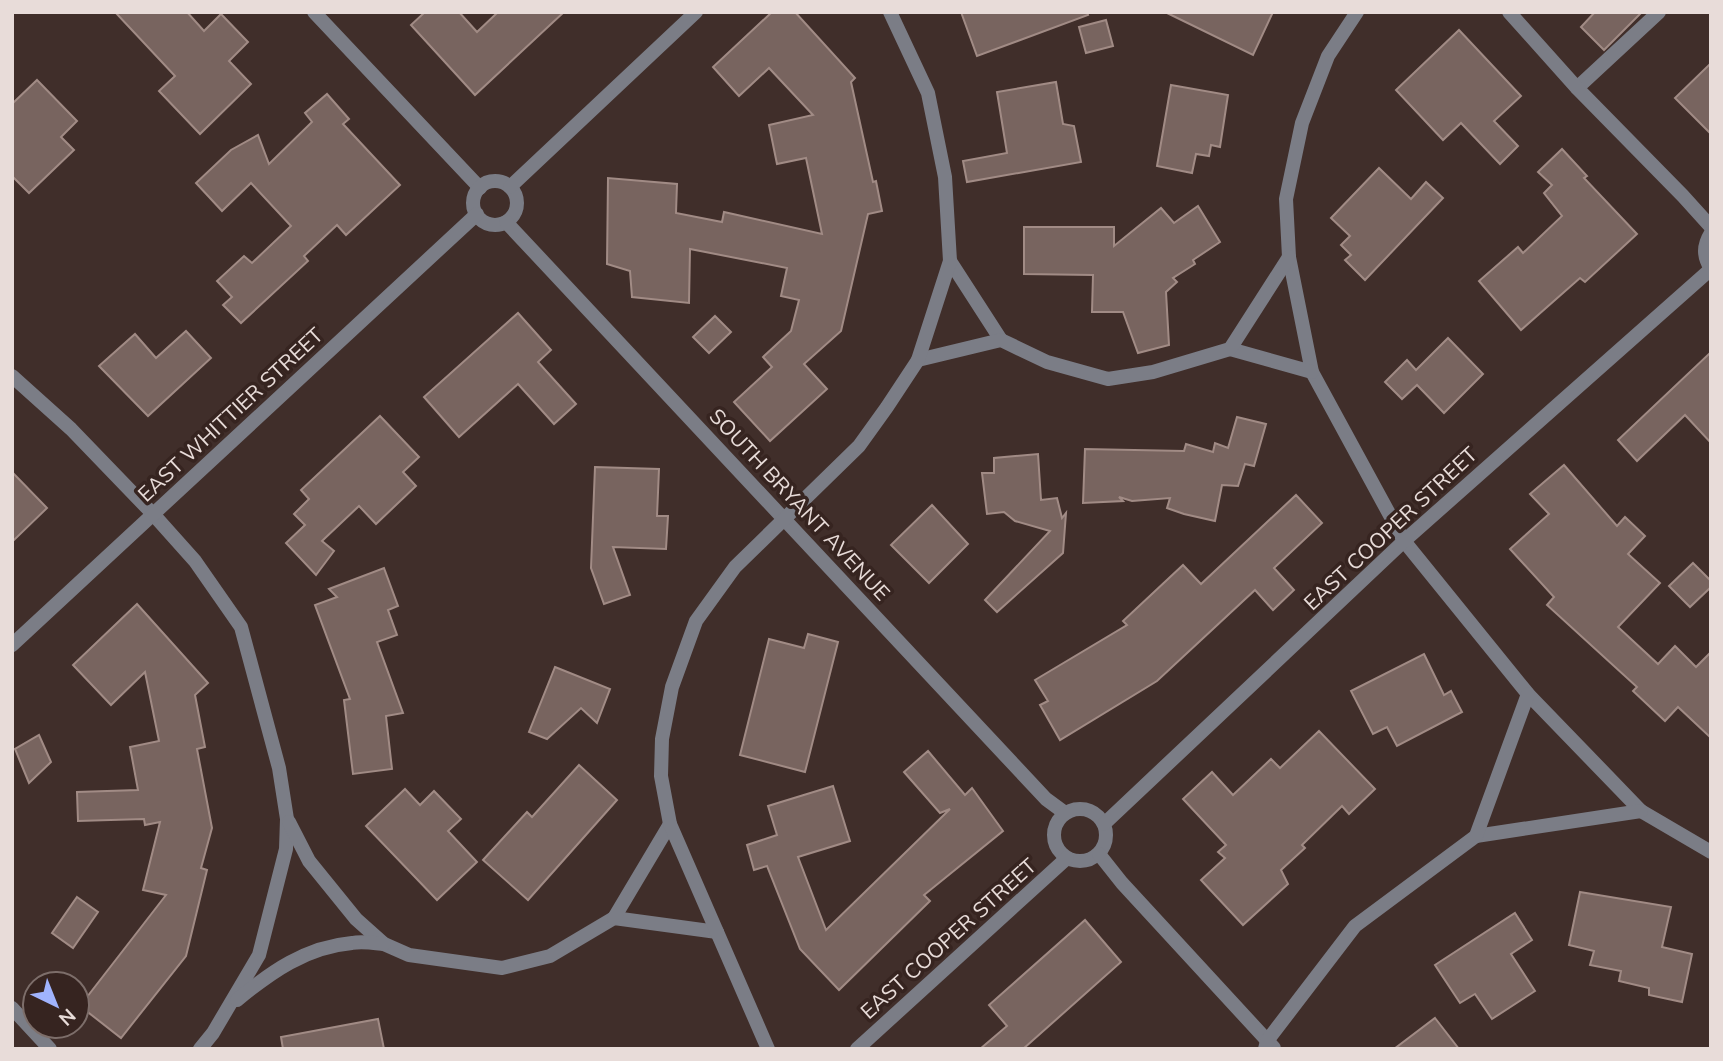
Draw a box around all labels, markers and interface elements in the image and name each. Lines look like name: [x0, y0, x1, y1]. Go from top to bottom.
street label: EAST WHITTIER STREET: [132, 321, 328, 507]
street label: SOUTH BRYANT AVENUE: [704, 403, 896, 605]
street label: EAST COOPER STREET: [1298, 441, 1482, 615]
street label: EAST COOPER STREET: [855, 852, 1042, 1024]
north arrow: [21, 970, 91, 1040]
text: N: [54, 1004, 81, 1031]

